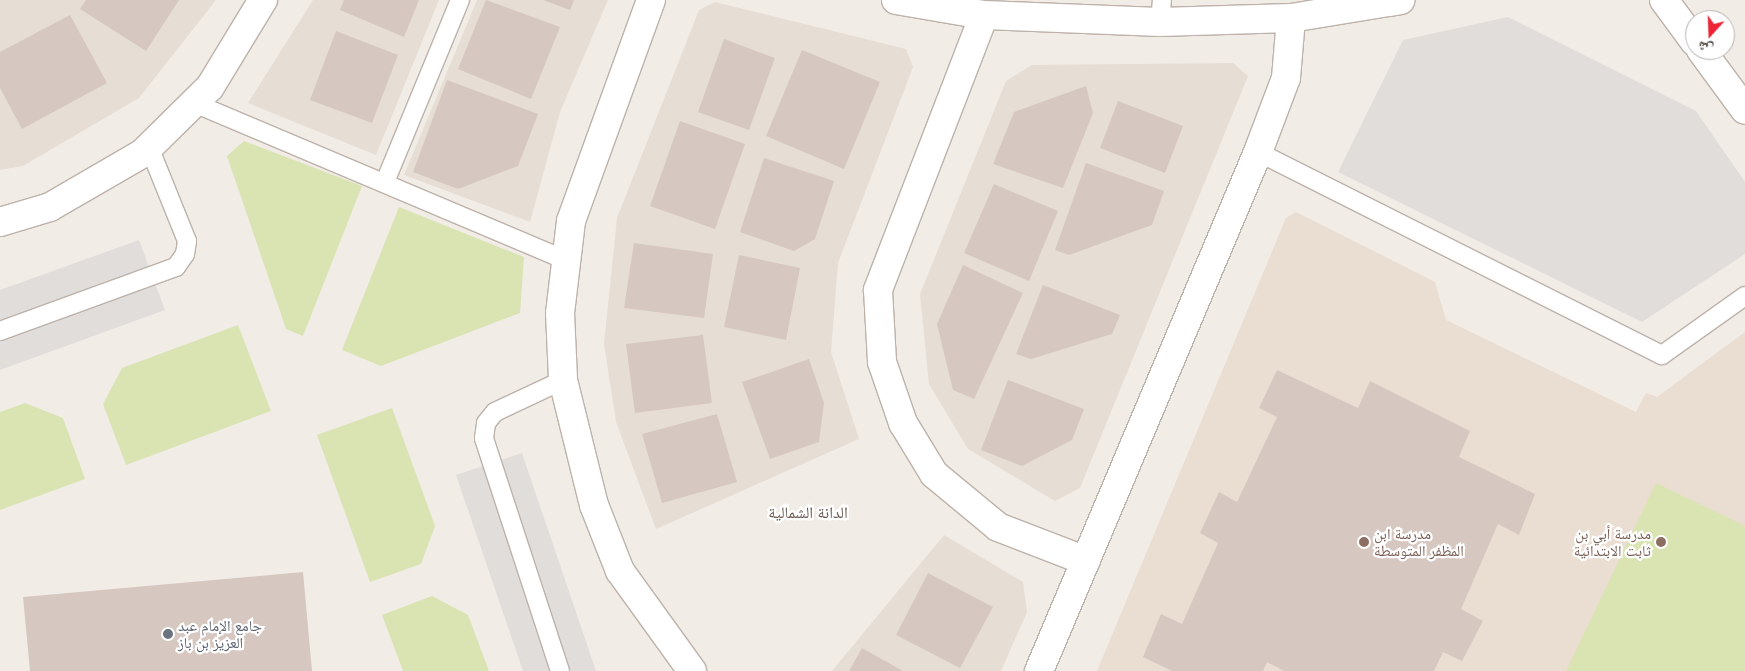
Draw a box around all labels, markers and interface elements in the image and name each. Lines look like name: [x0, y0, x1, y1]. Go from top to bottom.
north arrow: [1685, 10, 1735, 60]
text: ش: [1696, 38, 1715, 58]
district label: الدانة الشمالية: [768, 503, 848, 523]
place label: مدرسة ابن المظفر المتوسطة: [1374, 524, 1464, 559]
place label: مدرسة أبي بن ثابت الابتدائية: [1574, 524, 1651, 559]
marker: مدرسة ابن المظفر المتوسطة: [1358, 536, 1370, 548]
marker: مدرسة أبي بن ثابت الابتدائية: [1655, 536, 1667, 548]
place label: جامع الإمام عبد العزيز بن باز: [178, 616, 262, 651]
marker: جامع الإمام عبد العزيز بن باز: [162, 628, 174, 640]

